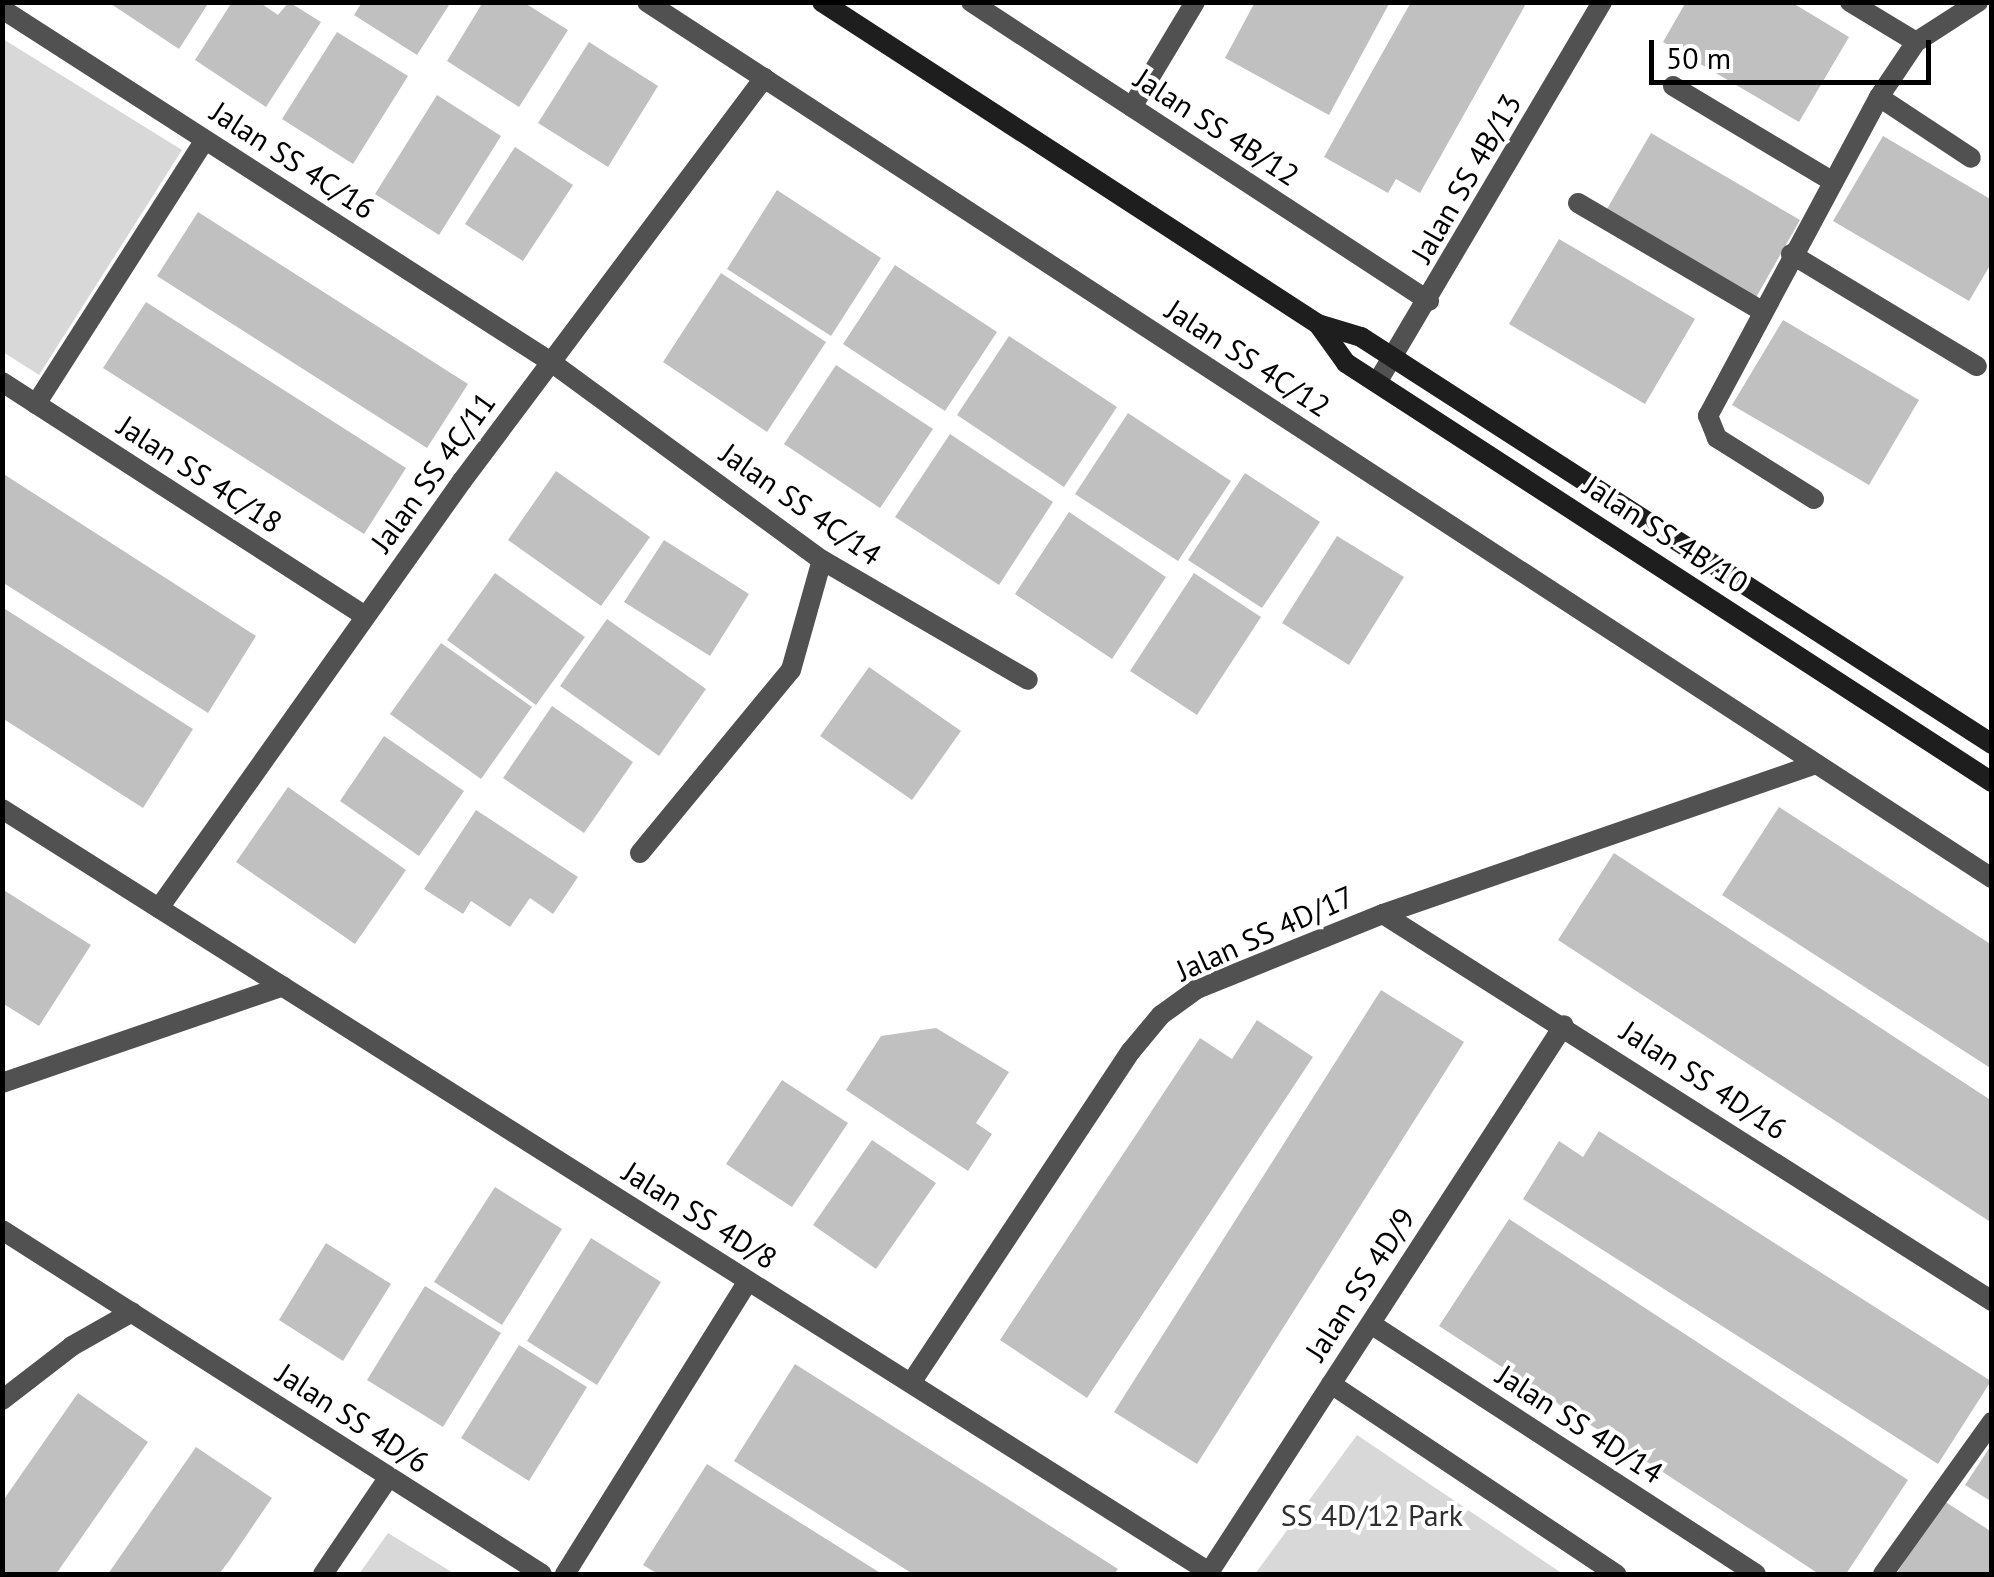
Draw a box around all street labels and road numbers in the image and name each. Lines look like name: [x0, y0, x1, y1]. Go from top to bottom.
street label: Jalan SS 4B/12: [1128, 61, 1306, 193]
street label: Jalan SS 4B/13: [1403, 87, 1529, 269]
street label: Jalan SS 4C/16: [204, 94, 382, 226]
street label: Jalan SS 4C/12: [1159, 292, 1337, 424]
street label: Jalan SS 4C/11: [363, 385, 503, 559]
street label: Jalan SS 4C/18: [111, 408, 289, 540]
street label: Jalan SS 4C/14: [714, 435, 888, 573]
street label: Jalan SS 4B/10: [1577, 468, 1755, 600]
street label: Jalan SS 4D/17: [1171, 878, 1359, 988]
street label: Jalan SS 4D/16: [1614, 1013, 1794, 1147]
street label: Jalan SS 4D/8: [616, 1154, 784, 1276]
street label: Jalan SS 4D/9: [1297, 1201, 1423, 1367]
street label: Jalan SS 4D/6: [270, 1355, 436, 1481]
street label: Jalan SS 4D/14: [1490, 1357, 1670, 1491]

